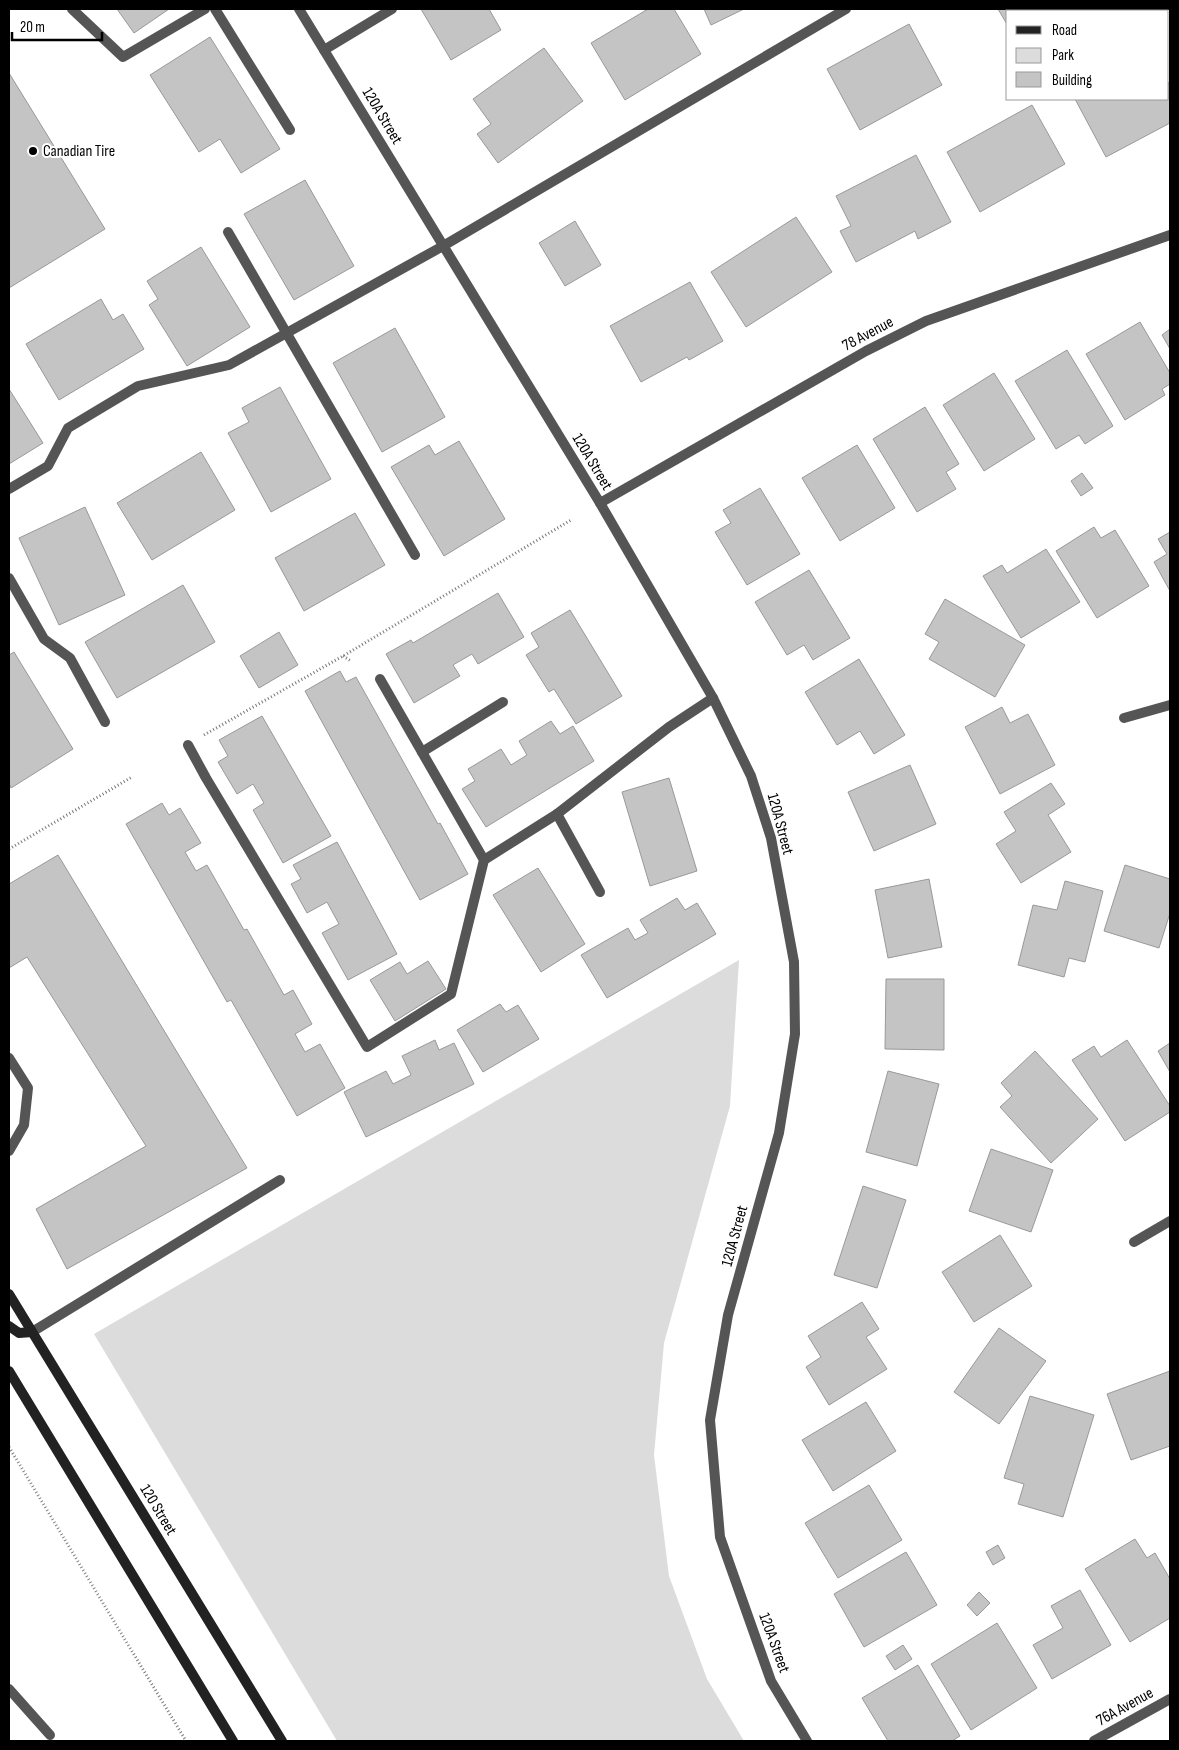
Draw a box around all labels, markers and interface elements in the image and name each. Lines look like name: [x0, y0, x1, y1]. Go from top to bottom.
scale bar: [12, 10, 102, 42]
legend: [1006, 10, 1169, 100]
text: 20 m: [20, 18, 45, 37]
text: Road: [1052, 21, 1077, 40]
text: Park: [1052, 46, 1074, 65]
text: Building: [1052, 71, 1092, 90]
street label: 120A Street: [358, 84, 406, 148]
place label: Canadian Tire: [43, 142, 115, 161]
marker: Canadian Tire: [27, 145, 39, 157]
street label: 78 Avenue: [839, 313, 897, 355]
street label: 120A Street: [568, 430, 616, 494]
street label: 120A Street: [763, 791, 797, 857]
street label: 120A Street: [718, 1203, 752, 1269]
street label: 120 Street: [135, 1481, 181, 1539]
street label: 120A Street: [754, 1610, 794, 1676]
street label: 76A Avenue: [1093, 1684, 1157, 1730]

